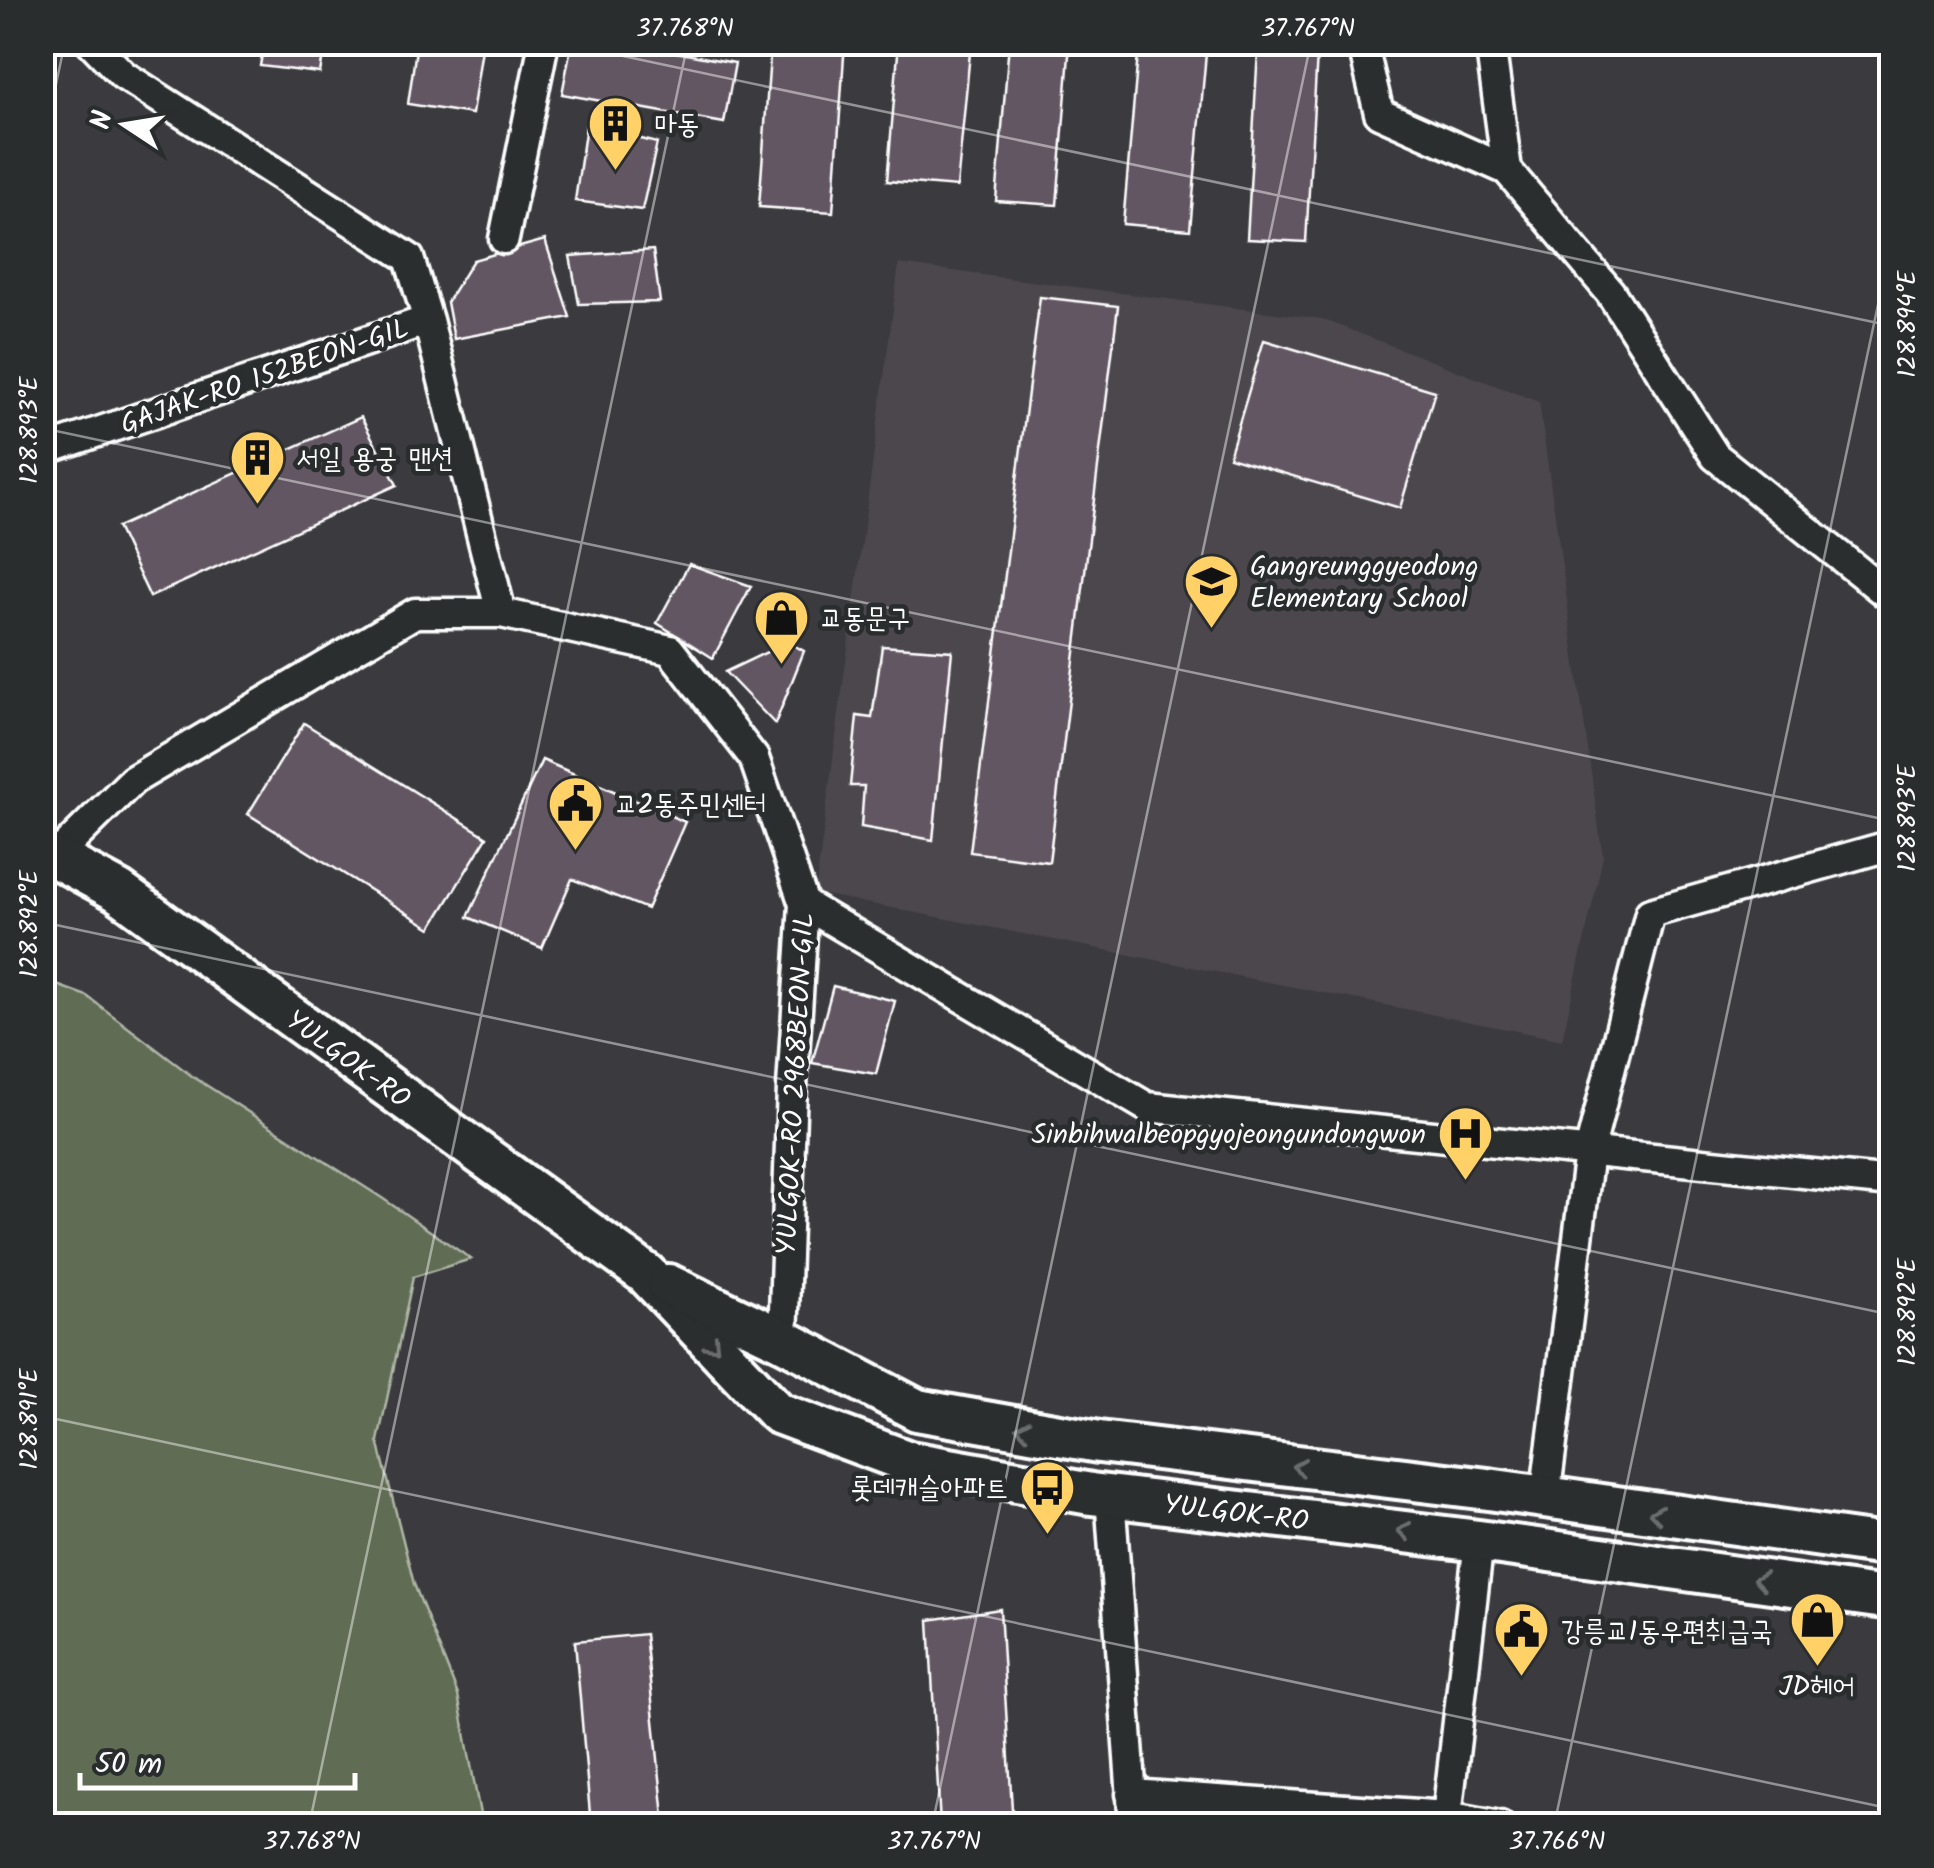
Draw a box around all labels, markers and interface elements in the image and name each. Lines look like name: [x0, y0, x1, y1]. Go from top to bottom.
text: 37.768°N: [636, 9, 734, 49]
text: 37.767°N: [1261, 9, 1355, 49]
north arrow: [75, 75, 175, 175]
building icon: 마동: [585, 93, 645, 172]
place label: 마동: [654, 103, 699, 148]
text: N: [79, 107, 127, 134]
text: 128.894°E: [1888, 269, 1928, 378]
street label: GAJAK-RO 152BEON-GIL: [114, 307, 415, 448]
text: 128.893°E: [10, 375, 50, 484]
building icon: 서일 용궁 맨션: [227, 427, 287, 506]
place label: 서일 용궁 맨션: [296, 437, 454, 482]
place label: Gangreunggyeodong Elementary School: [1250, 545, 1479, 622]
school or university icon: Gangreunggyeodong Elementary School: [1181, 551, 1241, 630]
shop icon: 교동문구: [751, 587, 811, 666]
place label: 교동문구: [820, 597, 910, 642]
text: 128.893°E: [1888, 763, 1928, 872]
public building icon: 교2동주민센터: [546, 773, 606, 852]
place label: 교2동주민센터: [615, 783, 766, 828]
text: 128.892°E: [10, 869, 50, 978]
street label: YULGOK-RO 2968BEON-GIL: [765, 912, 828, 1257]
street label: YULGOK-RO: [275, 1000, 419, 1121]
hospital icon: Sinbihwalbeopgyojeongundongwon: [1435, 1103, 1495, 1182]
place label: Sinbihwalbeopgyojeongundongwon: [1032, 1113, 1426, 1158]
text: 128.892°E: [1888, 1257, 1928, 1366]
one-way arrow: [701, 1333, 719, 1352]
text: 128.891°E: [10, 1367, 50, 1470]
one-way arrow: [1015, 1419, 1031, 1440]
bus stop icon: 롯데캐슬아파트: [1017, 1457, 1077, 1536]
one-way arrow: [1291, 1457, 1307, 1478]
place label: 롯데캐슬아파트: [850, 1467, 1008, 1512]
street label: YULGOK-RO: [1161, 1483, 1311, 1545]
one-way arrow: [1648, 1504, 1665, 1525]
one-way arrow: [1395, 1522, 1412, 1543]
one-way arrow: [1752, 1571, 1769, 1592]
shop icon: JD헤어: [1787, 1589, 1847, 1668]
public building icon: 강릉교1동우편취급국: [1492, 1600, 1552, 1679]
place label: 강릉교1동우편취급국: [1561, 1610, 1773, 1655]
place label: JD헤어: [1779, 1665, 1855, 1710]
scale bar: [80, 1728, 355, 1790]
text: 50 m: [95, 1741, 162, 1789]
text: 37.768°N: [263, 1822, 361, 1862]
text: 37.767°N: [887, 1822, 981, 1862]
text: 37.766°N: [1509, 1822, 1605, 1862]

